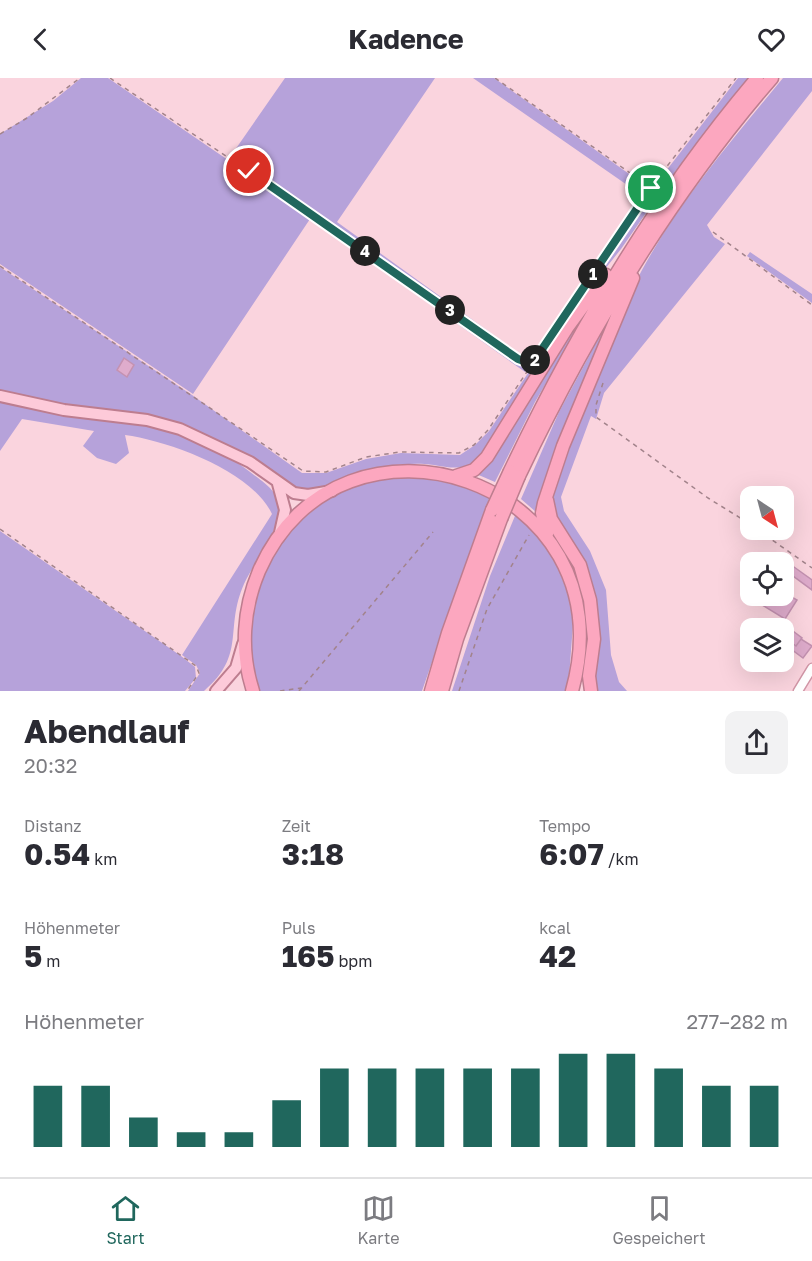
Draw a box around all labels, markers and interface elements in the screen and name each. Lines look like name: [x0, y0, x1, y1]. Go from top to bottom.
icon: back: [24, 23, 57, 56]
text: Kadence: [348, 23, 464, 55]
icon: heart: [755, 23, 788, 56]
pin: [223, 145, 274, 196]
icon: check: [232, 154, 265, 187]
pin: [625, 162, 676, 213]
icon: arrive: [634, 171, 667, 204]
pin: 4: [350, 236, 380, 266]
text: 4: [360, 241, 370, 261]
pin: 1: [578, 259, 608, 289]
text: 1: [589, 264, 597, 284]
pin: 3: [435, 295, 465, 325]
text: 3: [445, 300, 455, 320]
pin: 2: [520, 345, 550, 375]
text: 2: [530, 350, 540, 370]
north arrow: [740, 486, 794, 540]
map controls: [740, 486, 794, 672]
button: locate: [740, 552, 794, 606]
button: layers: [740, 618, 794, 672]
text: Abendlauf: [24, 711, 189, 750]
button: share: [725, 711, 788, 774]
text: 20:32: [24, 753, 77, 777]
text: Distanz: [24, 816, 81, 836]
text: Zeit: [282, 816, 311, 836]
text: Tempo: [539, 816, 591, 836]
text: 0.54: [24, 836, 90, 872]
text: 3:18: [282, 836, 344, 872]
text: 6:07: [539, 836, 604, 872]
text: km: [90, 849, 117, 869]
text: /km: [604, 849, 639, 869]
text: Höhenmeter: [24, 918, 120, 938]
text: Puls: [282, 918, 315, 938]
text: kcal: [539, 918, 571, 938]
text: 5: [24, 938, 42, 974]
text: 165: [282, 938, 334, 974]
text: 42: [539, 938, 576, 974]
text: m: [42, 951, 60, 971]
text: bpm: [334, 951, 372, 971]
text: Höhenmeter: [24, 1009, 144, 1033]
text: 277–282 m: [687, 1009, 788, 1033]
tab: Start: [106, 1192, 145, 1248]
tab: Karte: [357, 1192, 400, 1248]
tab: Gespeichert: [612, 1192, 706, 1248]

